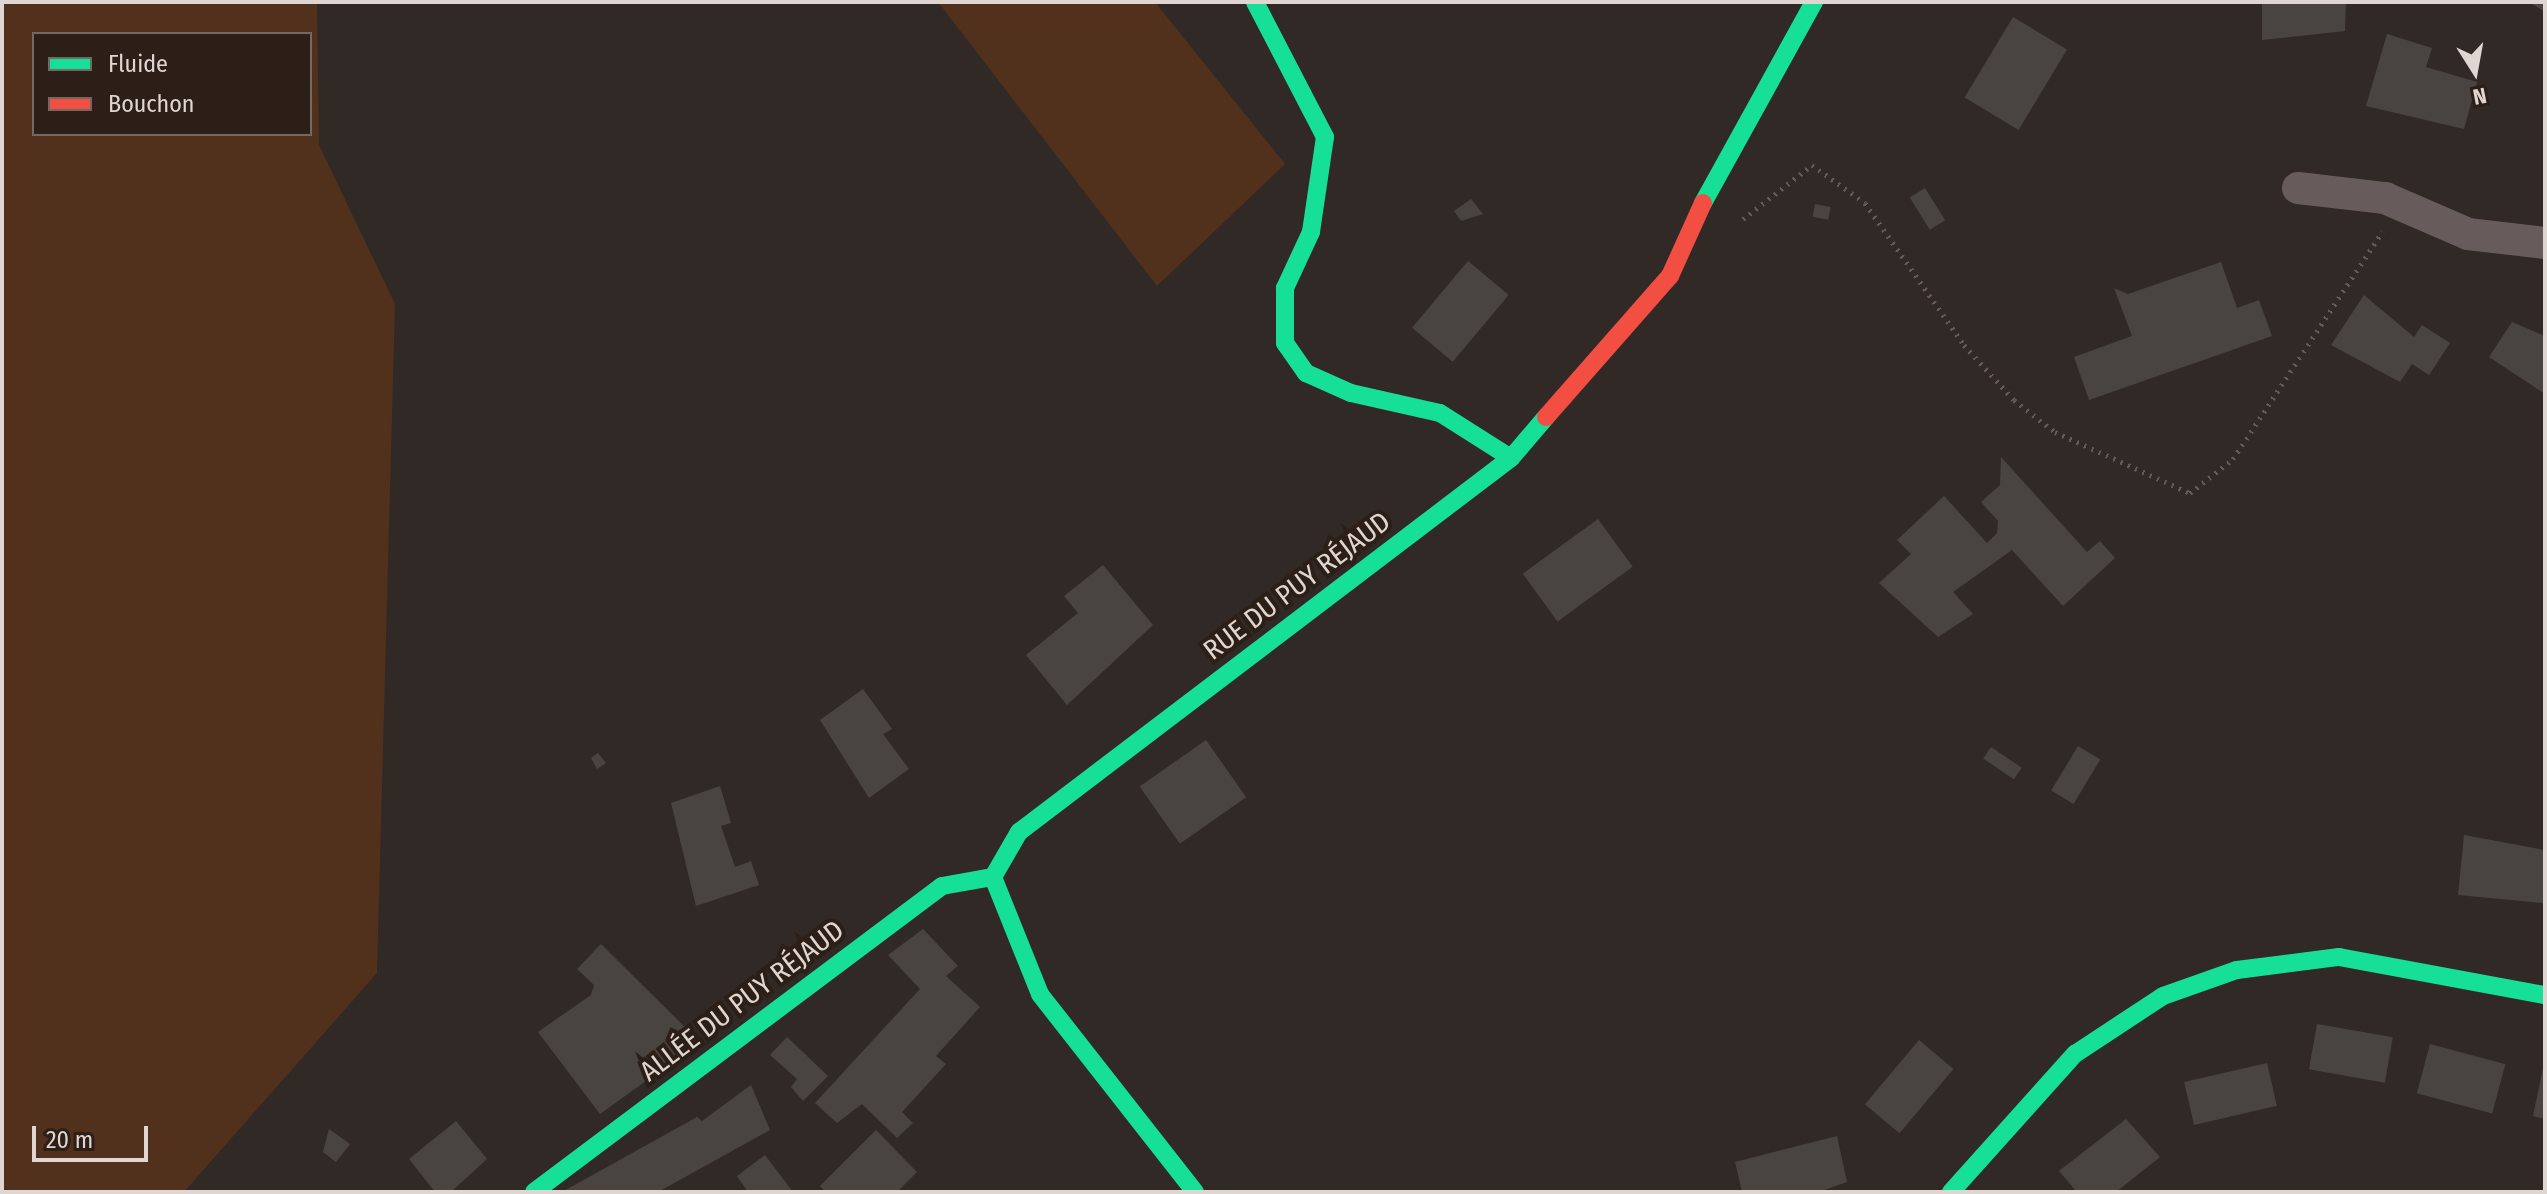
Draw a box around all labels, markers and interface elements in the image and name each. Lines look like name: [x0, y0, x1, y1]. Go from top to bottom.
legend: [32, 32, 312, 136]
north arrow: [2435, 32, 2515, 112]
text: Fluide: [108, 50, 168, 78]
text: N: [2471, 82, 2489, 111]
text: Bouchon: [108, 90, 195, 118]
street label: RUE DU PUY RÉJAUD: [1197, 505, 1397, 667]
street label: ALLÉE DU PUY RÉJAUD: [634, 913, 850, 1089]
scale bar: [36, 1110, 152, 1160]
text: 20 m: [46, 1126, 93, 1154]

